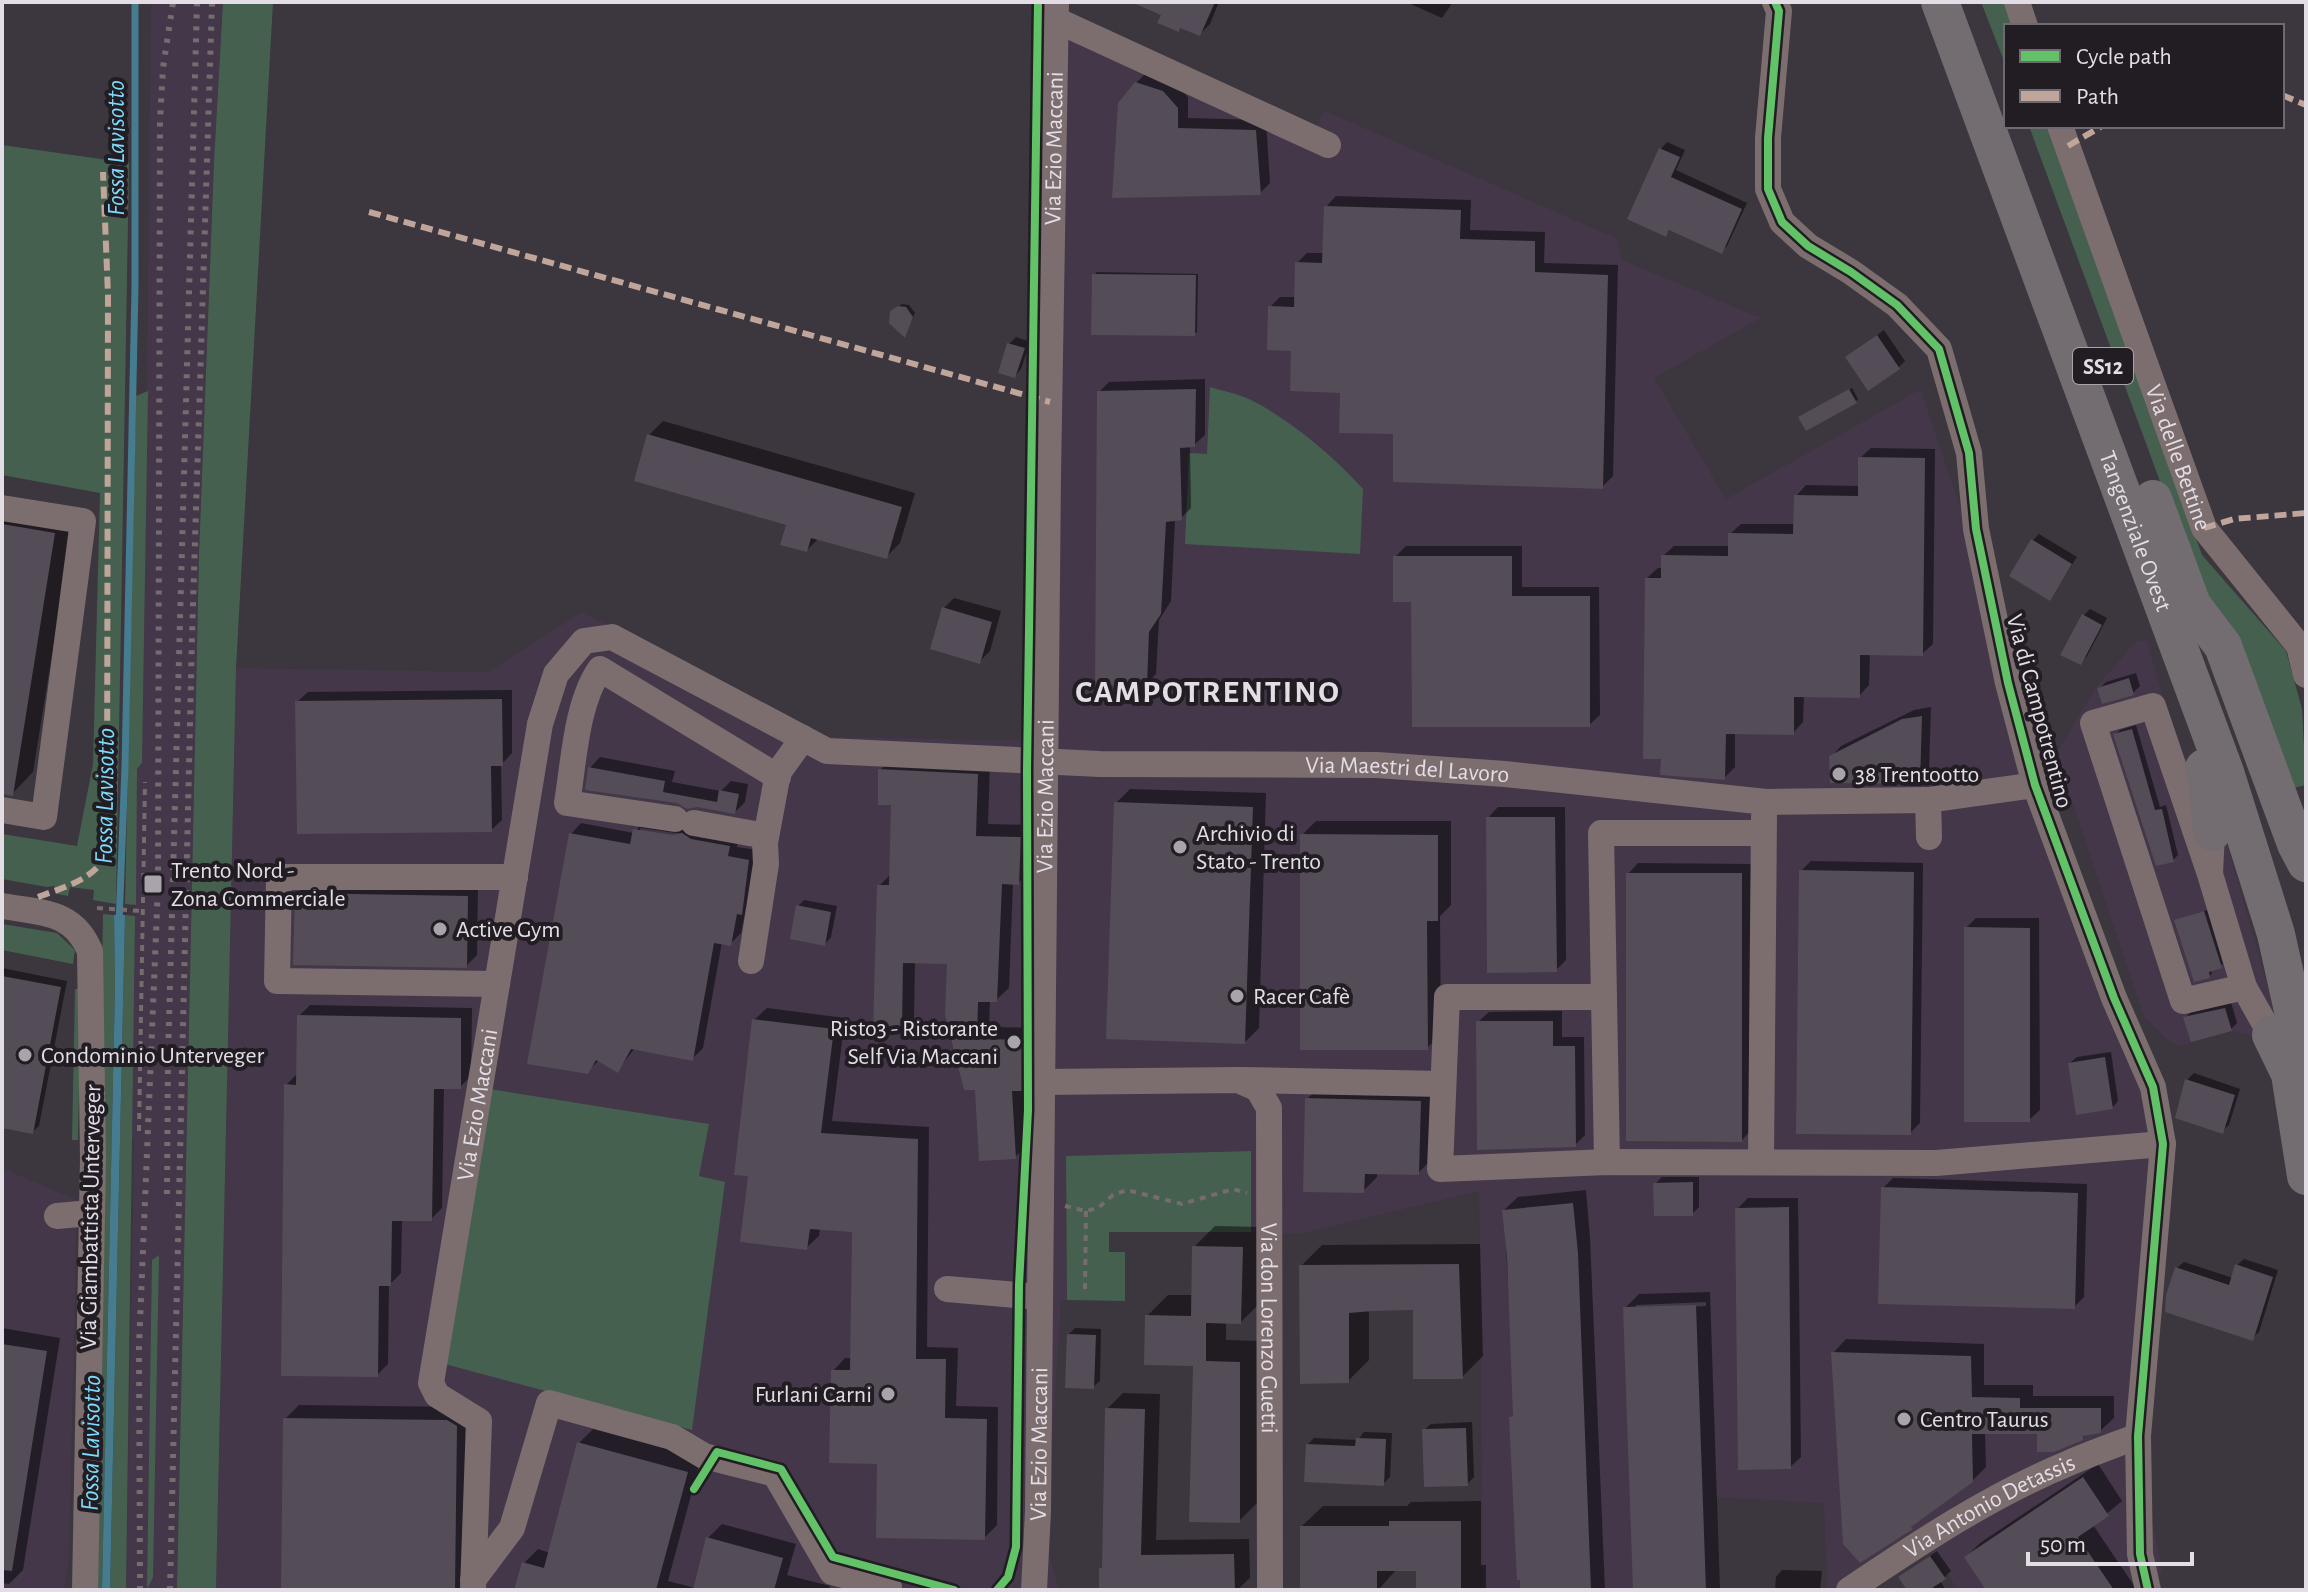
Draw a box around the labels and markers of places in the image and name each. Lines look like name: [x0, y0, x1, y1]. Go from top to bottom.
place label: 38 Trentootto: [1855, 763, 1979, 787]
marker: 38 Trentootto: [1830, 765, 1848, 783]
place label: Archivio di Stato - Trento: [1196, 822, 1321, 874]
marker: Archivio di Stato - Trento: [1171, 838, 1189, 856]
place label: Trento Nord - Zona Commerciale: [171, 859, 346, 911]
marker: Trento Nord - Zona Commerciale: [142, 873, 164, 895]
place label: Active Gym: [456, 918, 560, 942]
marker: Active Gym: [431, 920, 449, 938]
place label: Racer Cafè: [1253, 985, 1350, 1009]
marker: Racer Cafè: [1228, 987, 1246, 1005]
place label: Risto3 - Ristorante Self Via Maccani: [830, 1017, 998, 1069]
marker: Risto3 - Ristorante Self Via Maccani: [1005, 1033, 1023, 1051]
place label: Condominio Unterveger: [41, 1044, 265, 1068]
marker: Condominio Unterveger: [16, 1046, 34, 1064]
place label: Furlani Carni: [755, 1383, 872, 1407]
marker: Furlani Carni: [879, 1385, 897, 1403]
place label: Centro Taurus: [1920, 1408, 2049, 1432]
marker: Centro Taurus: [1895, 1410, 1913, 1428]

